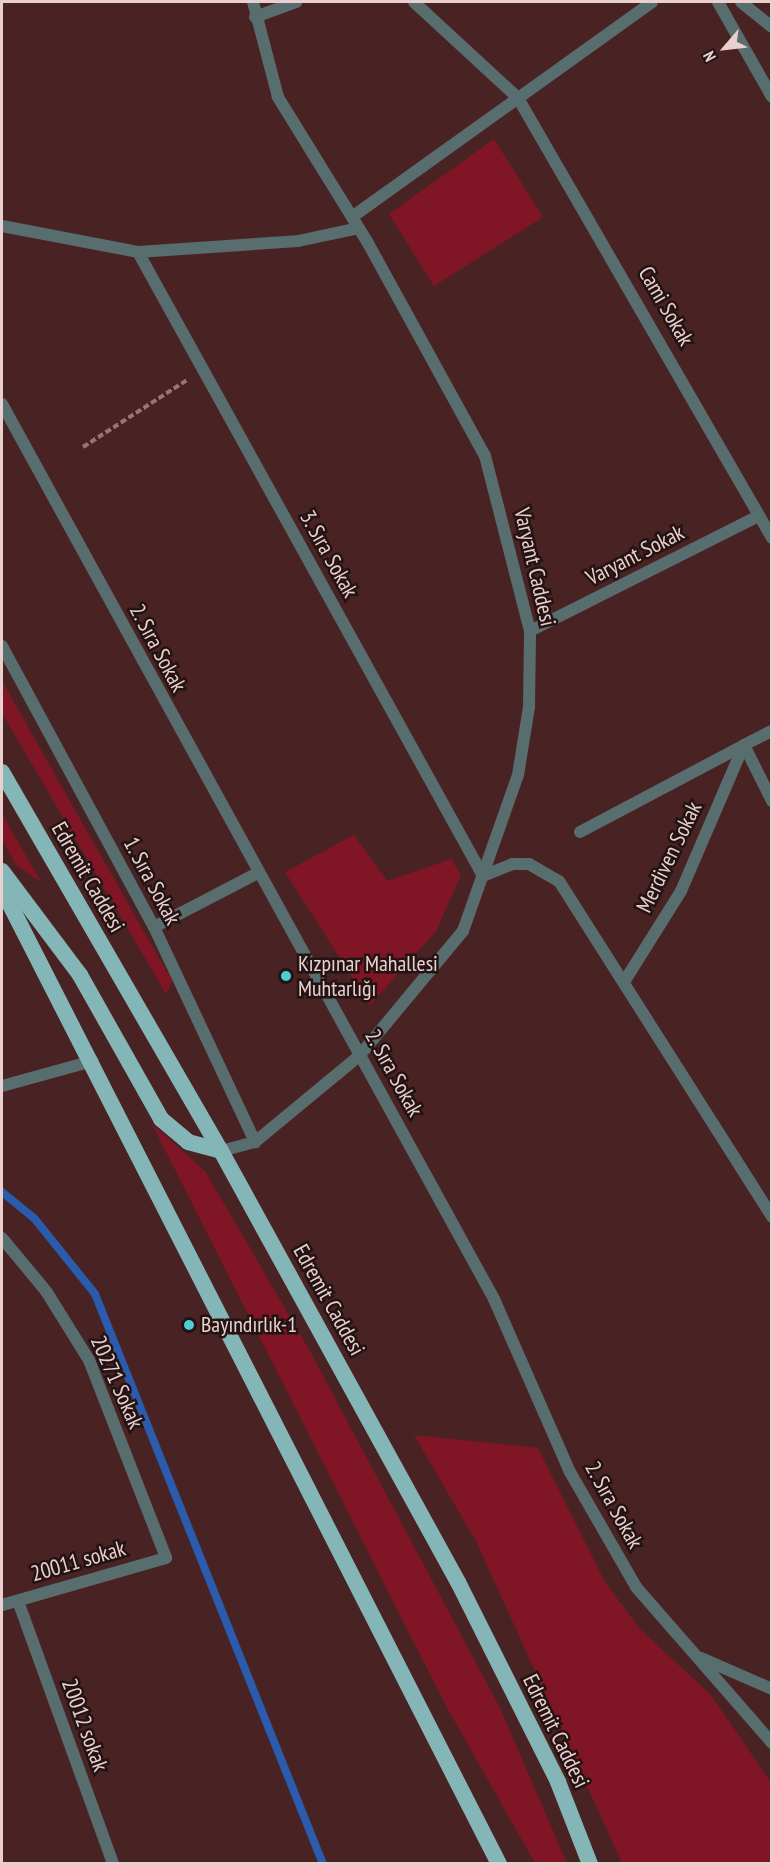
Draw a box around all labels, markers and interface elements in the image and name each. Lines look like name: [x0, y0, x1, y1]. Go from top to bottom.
north arrow: [695, 18, 755, 78]
text: N: [698, 48, 720, 65]
street label: Cami Sokak: [633, 262, 699, 350]
street label: 3. Sıra Sokak: [294, 505, 364, 603]
street label: Varyant Caddesi: [509, 505, 561, 629]
street label: Varyant Sokak: [582, 519, 688, 591]
street label: 2. Sıra Sokak: [124, 599, 192, 697]
street label: Merdiven Sokak: [631, 797, 707, 917]
street label: Edremit Caddesi: [46, 817, 130, 937]
street label: 1. Sıra Sokak: [118, 832, 186, 930]
place label: Kızpınar Mahallesi Muhtarlığı: [298, 950, 438, 1002]
marker: Kızpınar Mahallesi Muhtarlığı: [279, 969, 293, 983]
street label: 2. Sıra Sokak: [359, 1024, 429, 1122]
street label: Edremit Caddesi: [288, 1240, 370, 1360]
place label: Bayındırlık-1: [201, 1312, 297, 1338]
marker: Bayındırlık-1: [182, 1318, 196, 1332]
street label: 20271 Sokak: [85, 1331, 149, 1433]
street label: 2. Sıra Sokak: [579, 1456, 649, 1554]
street label: 20011 sokak: [28, 1535, 128, 1587]
street label: Edremit Caddesi: [517, 1670, 595, 1792]
street label: 20012 sokak: [56, 1675, 114, 1775]

